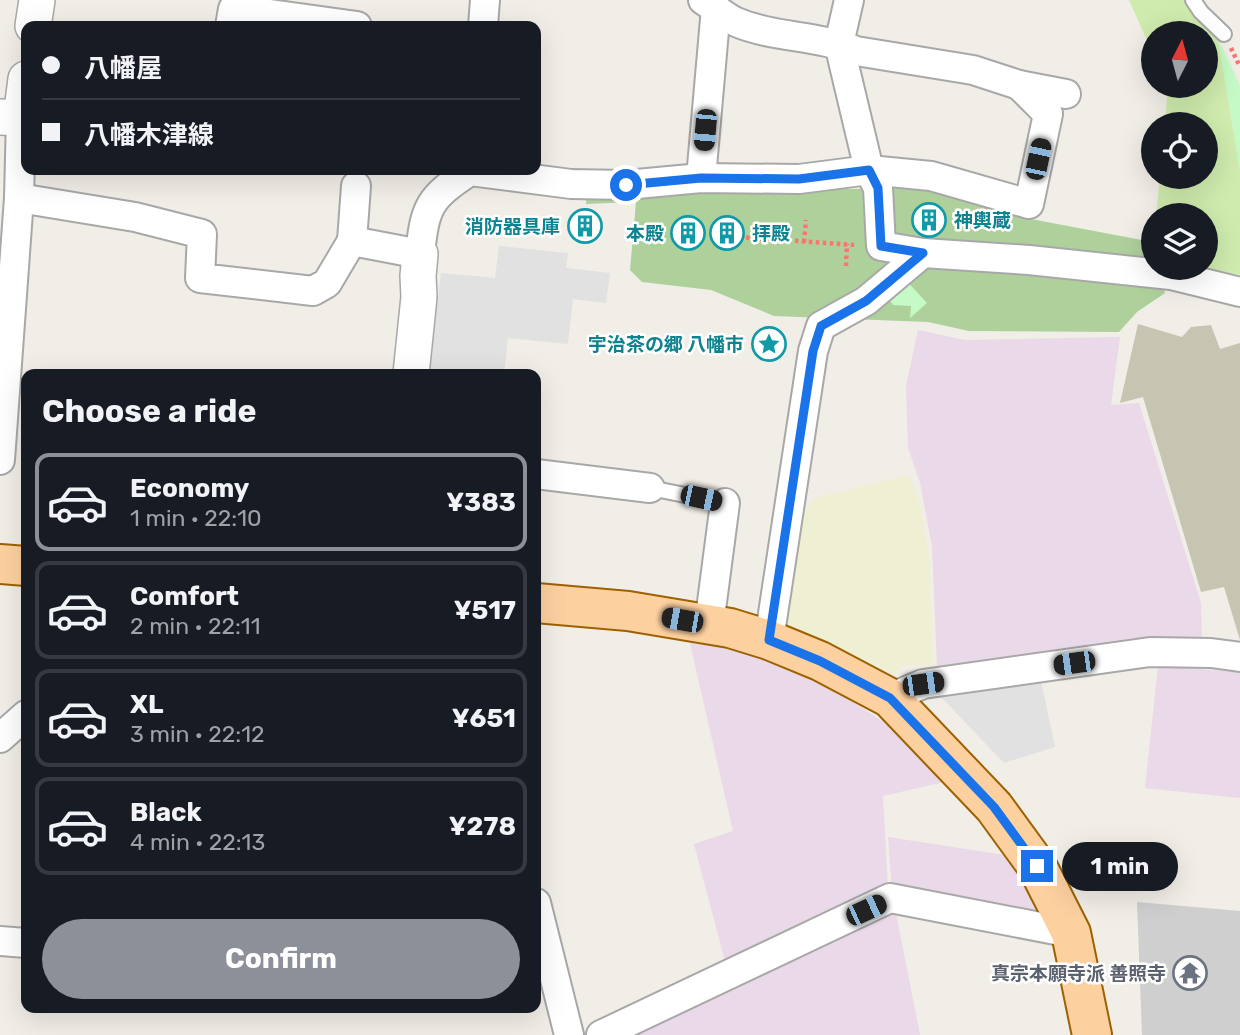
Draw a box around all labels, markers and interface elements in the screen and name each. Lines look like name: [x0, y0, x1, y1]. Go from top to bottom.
north arrow: [1141, 21, 1218, 98]
map controls: [1141, 21, 1218, 280]
text: 八幡屋: [84, 53, 162, 84]
car: [693, 108, 718, 152]
button: locate: [1141, 112, 1218, 189]
text: 八幡木津線: [84, 120, 214, 151]
car: [1024, 136, 1053, 182]
route start: [610, 169, 642, 201]
building icon: 神輿蔵: [910, 201, 948, 239]
button: layers: [1141, 203, 1218, 280]
building icon: 消防器具庫: [566, 207, 604, 245]
place label: 神輿蔵: [954, 209, 1011, 232]
building icon: 本殿: [669, 214, 707, 252]
building icon: 拝殿: [708, 214, 746, 252]
place label: 消防器具庫: [465, 215, 560, 238]
place label: 本殿: [626, 222, 664, 245]
place label: 拝殿: [752, 222, 790, 245]
place icon: 宇治茶の郷 八幡市: [750, 325, 788, 363]
place label: 宇治茶の郷 八幡市: [588, 333, 744, 356]
text: Choose a ride: [42, 392, 256, 430]
icon: car: [46, 471, 109, 534]
text: Economy: [130, 473, 249, 504]
car: [679, 483, 724, 513]
text: ¥383: [446, 487, 516, 518]
text: 1 min · 22:10: [130, 504, 262, 532]
icon: car: [46, 579, 109, 642]
text: Comfort: [130, 581, 239, 612]
text: ¥517: [454, 595, 516, 626]
car: [660, 606, 705, 634]
text: 2 min · 22:11: [130, 612, 261, 640]
car: [1052, 650, 1097, 676]
car: [901, 671, 946, 697]
icon: car: [46, 687, 109, 750]
text: XL: [130, 689, 163, 720]
text: ¥651: [452, 703, 516, 734]
text: 3 min · 22:12: [130, 720, 265, 748]
icon: car: [46, 795, 109, 858]
text: Black: [130, 797, 202, 828]
text: ¥278: [449, 811, 516, 842]
text: 4 min · 22:13: [130, 828, 265, 856]
callout: 1 min: [1062, 842, 1177, 890]
route end: [1021, 850, 1053, 882]
text: 1 min: [1091, 852, 1149, 880]
car: [843, 892, 890, 928]
button: Confirm: [42, 919, 520, 999]
temple icon: 真宗本願寺派 善照寺: [1171, 954, 1209, 992]
place label: 真宗本願寺派 善照寺: [991, 962, 1166, 985]

